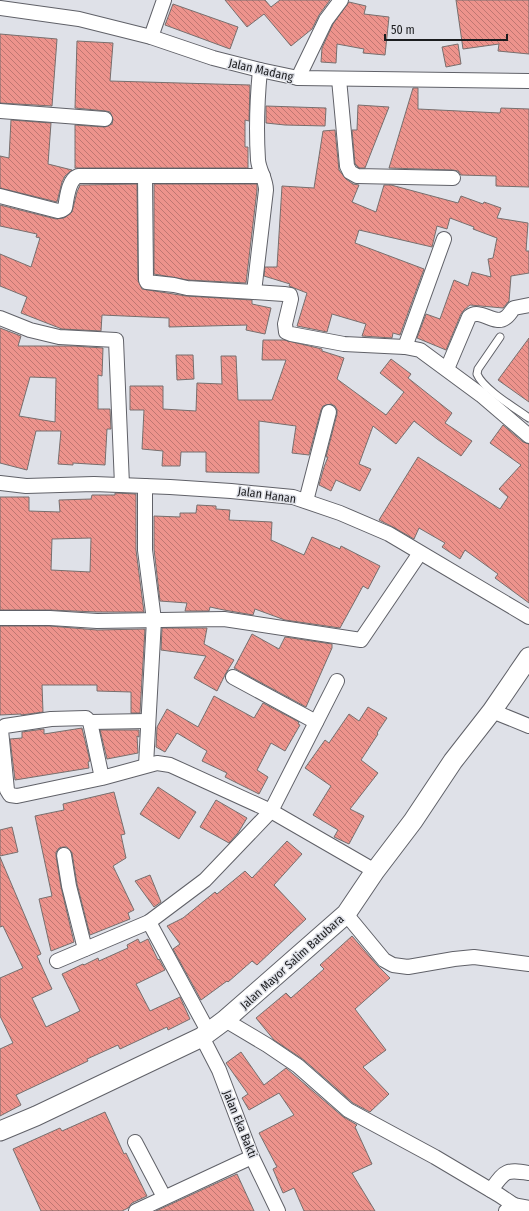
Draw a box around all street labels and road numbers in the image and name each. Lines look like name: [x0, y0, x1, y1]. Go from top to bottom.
street label: Jalan Madang: [227, 56, 295, 84]
street label: Jalan Hanan: [237, 484, 297, 506]
street label: Jalan Mayor Salim Batubara: [237, 912, 347, 1012]
street label: Jalan Eka Bakti: [220, 1088, 260, 1160]

